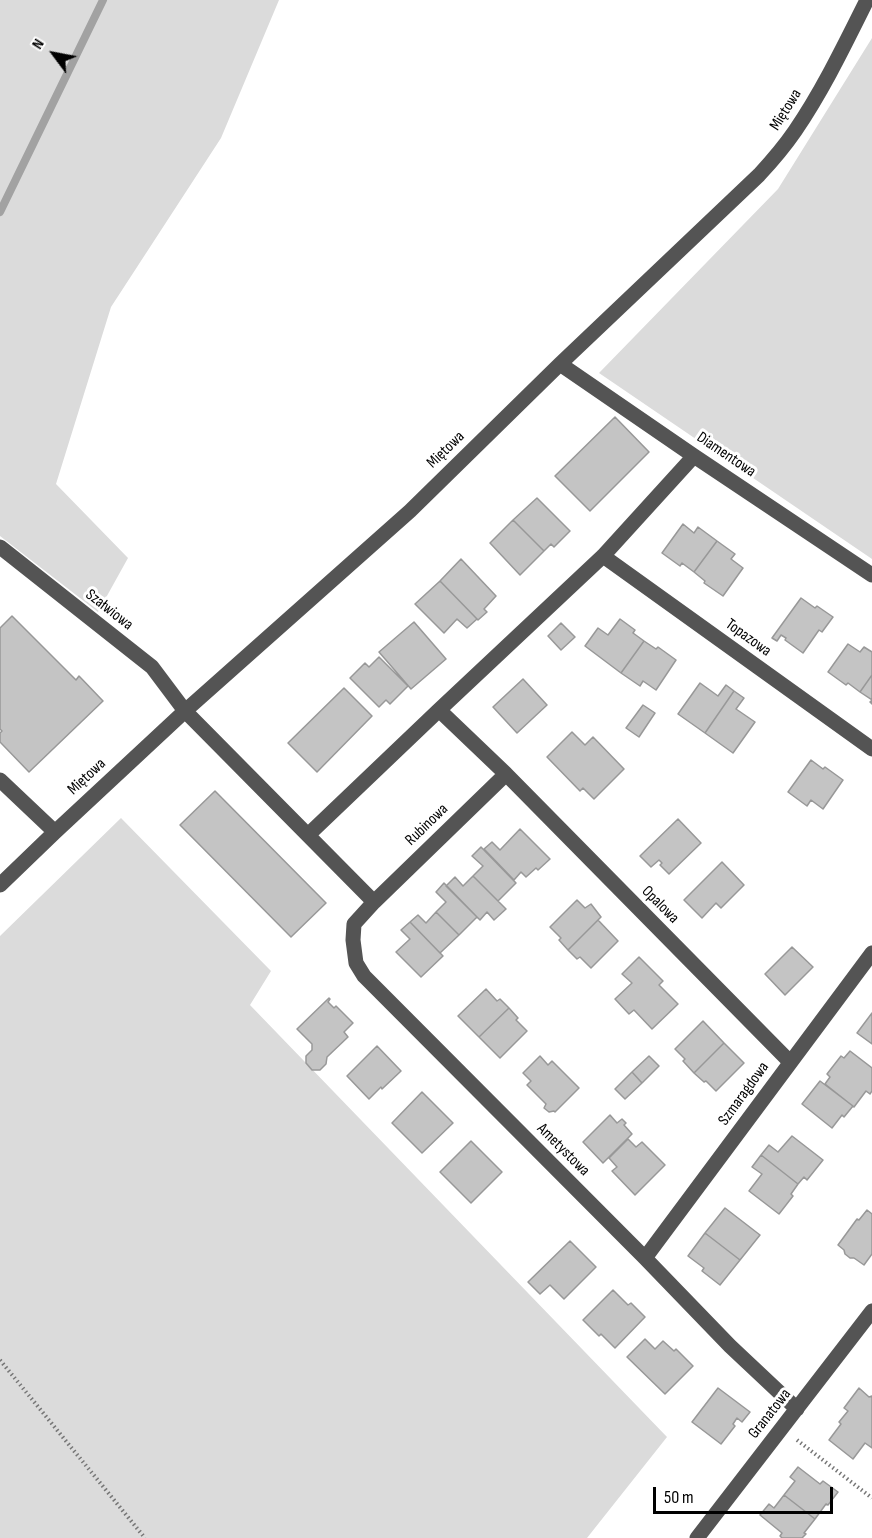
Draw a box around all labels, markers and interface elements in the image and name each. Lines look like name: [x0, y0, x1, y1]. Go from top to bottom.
north arrow: [24, 24, 84, 84]
text: N: [28, 36, 49, 53]
street label: Miętowa: [766, 86, 806, 134]
street label: Miętowa: [423, 427, 469, 473]
street label: Diamentowa: [693, 428, 759, 482]
street label: Szałwiowa: [81, 585, 137, 635]
street label: Topazowa: [721, 615, 775, 661]
street label: Miętowa: [64, 755, 110, 799]
street label: Rubinowa: [402, 800, 452, 850]
street label: Opalowa: [637, 882, 683, 928]
street label: Szmaragdowa: [714, 1058, 774, 1130]
street label: Ametystowa: [533, 1120, 593, 1180]
street label: Granatowa: [745, 1385, 795, 1443]
scale bar: [656, 1475, 836, 1513]
text: 50 m: [664, 1487, 694, 1508]

